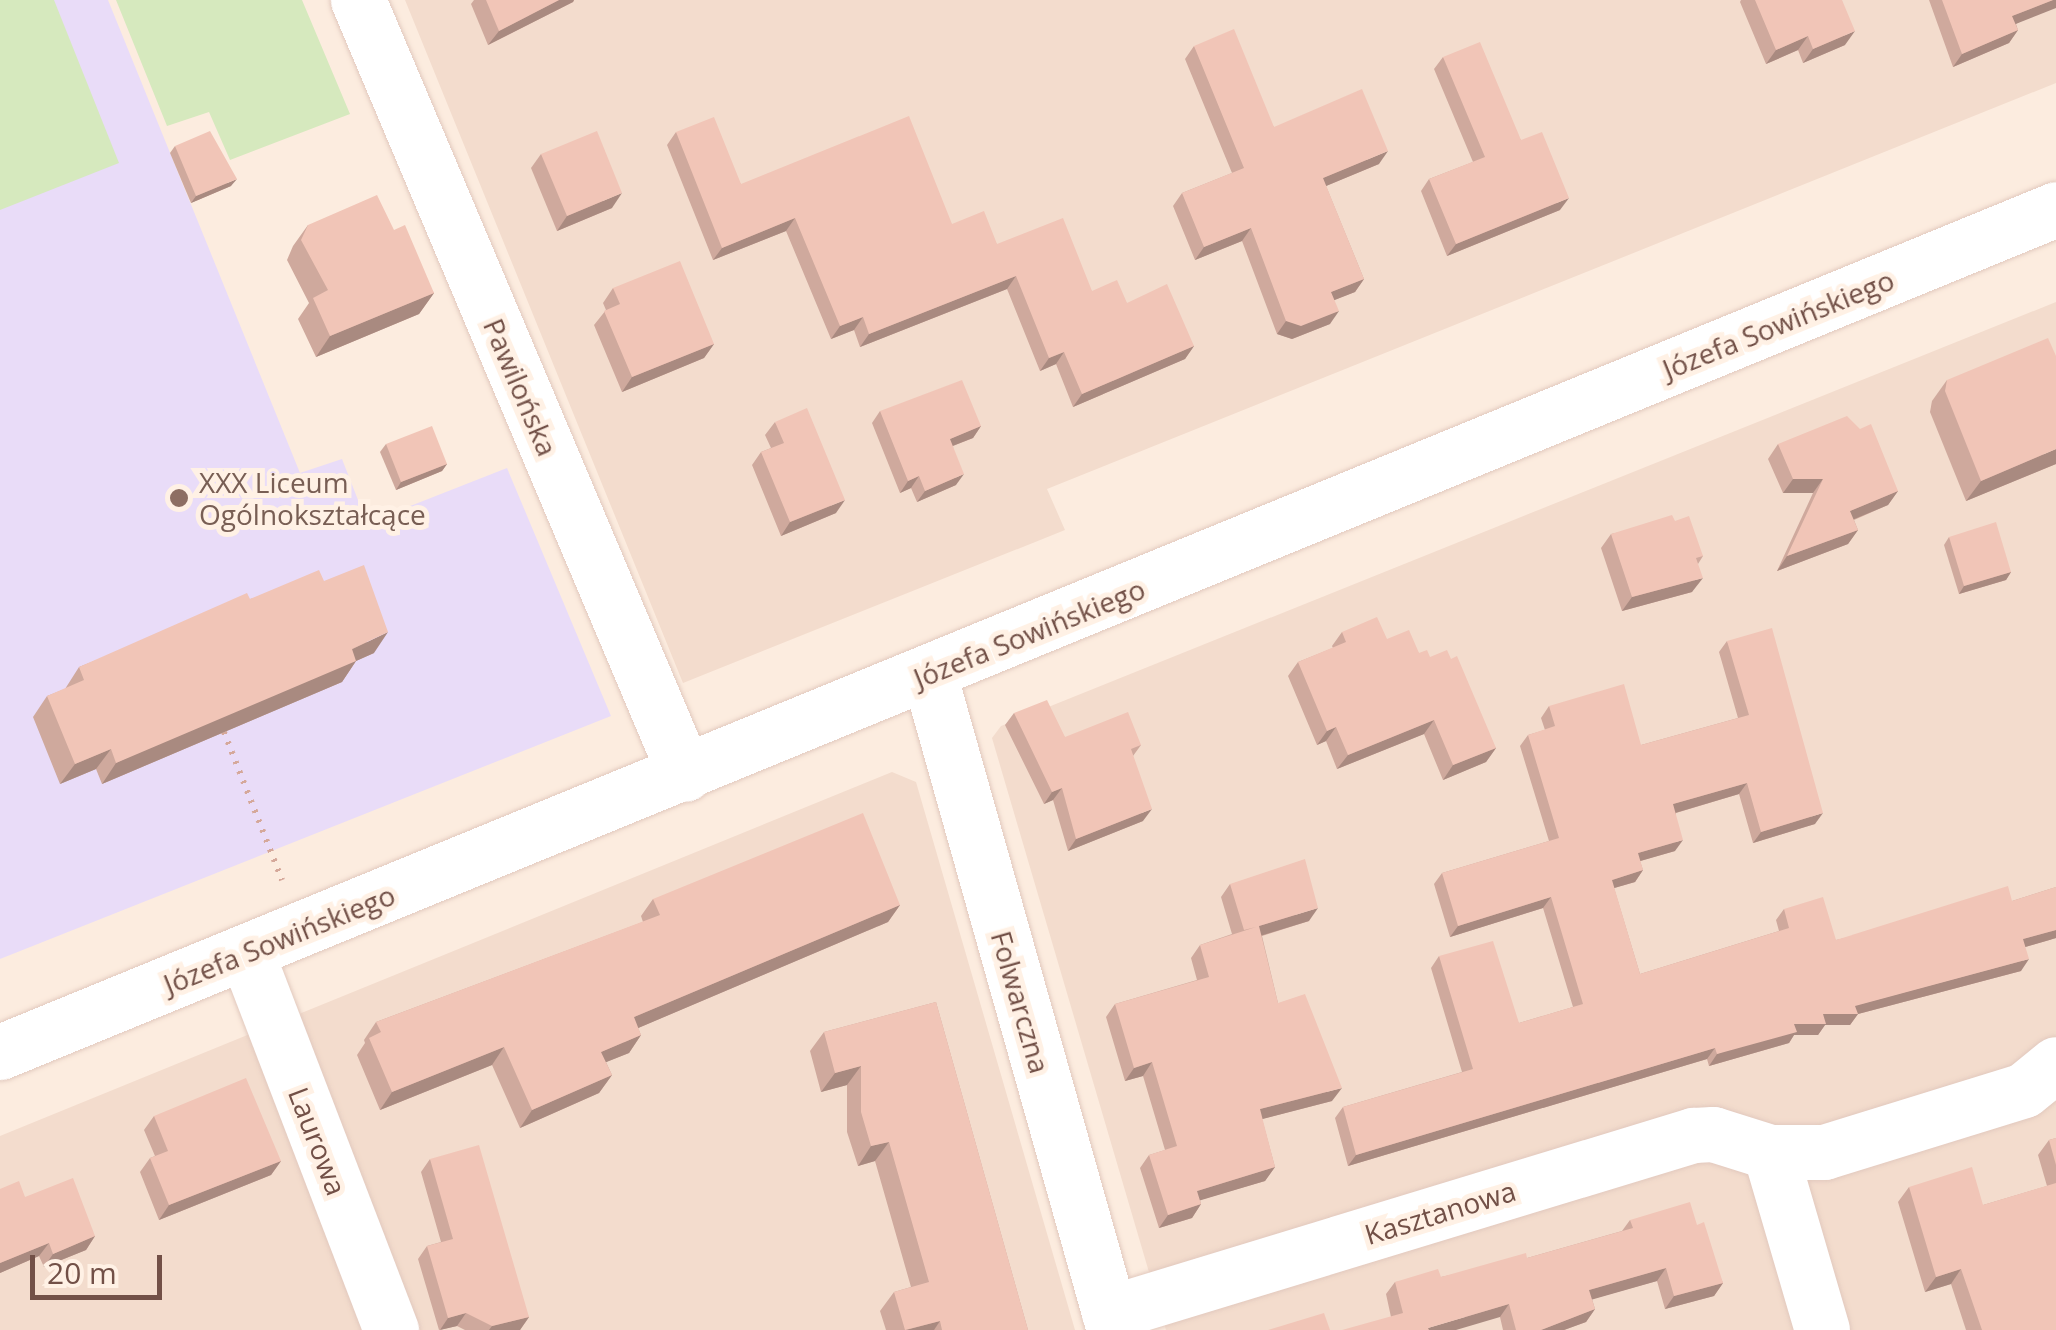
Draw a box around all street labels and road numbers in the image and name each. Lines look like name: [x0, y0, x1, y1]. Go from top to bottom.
street label: Józefa Sowińskiego: [1657, 262, 1899, 386]
street label: Pawilońska: [477, 313, 565, 461]
street label: Józefa Sowińskiego: [908, 571, 1150, 695]
street label: Józefa Sowińskiego: [158, 877, 400, 1001]
street label: Folwarczna: [985, 927, 1057, 1077]
street label: Laurowa: [282, 1082, 354, 1200]
street label: Kasztanowa: [1361, 1173, 1519, 1251]

